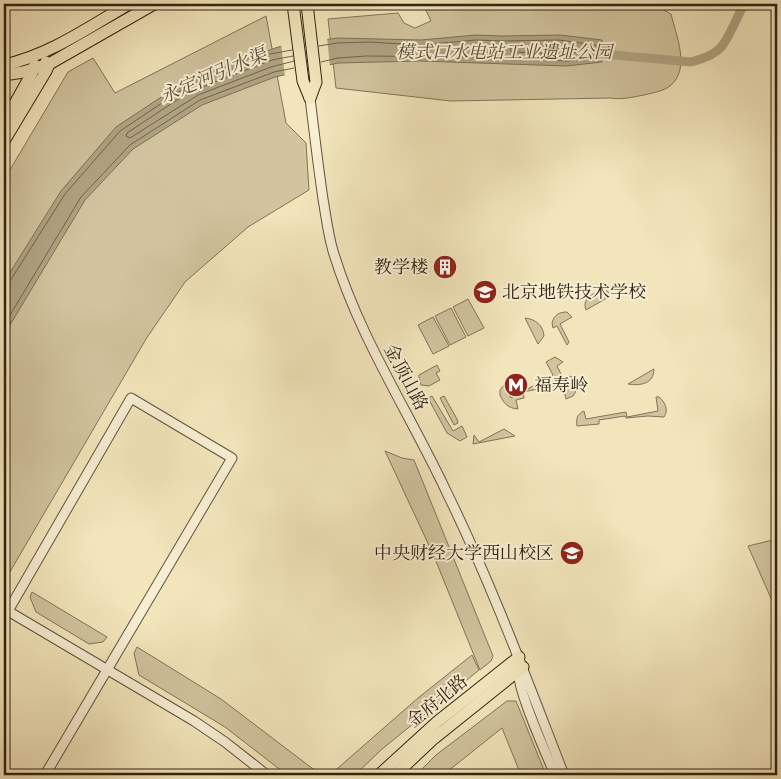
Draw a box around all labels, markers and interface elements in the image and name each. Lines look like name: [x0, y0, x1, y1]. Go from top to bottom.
water label: 永定河引水渠: [156, 41, 273, 108]
park label: 模式口水电站工业遗址公园: [396, 41, 615, 63]
building icon: 教学楼: [432, 254, 458, 280]
place label: 教学楼: [374, 256, 428, 278]
school or university icon: 北京地铁技术学校: [472, 279, 498, 305]
place label: 北京地铁技术学校: [502, 281, 646, 303]
street label: 金顶山路: [379, 340, 433, 414]
metro station icon: 福寿岭: [503, 372, 529, 398]
place label: 福寿岭: [534, 374, 588, 396]
school or university icon: 中央财经大学西山校区: [559, 540, 585, 566]
place label: 中央财经大学西山校区: [374, 542, 554, 564]
street label: 金府北路: [402, 670, 472, 732]

